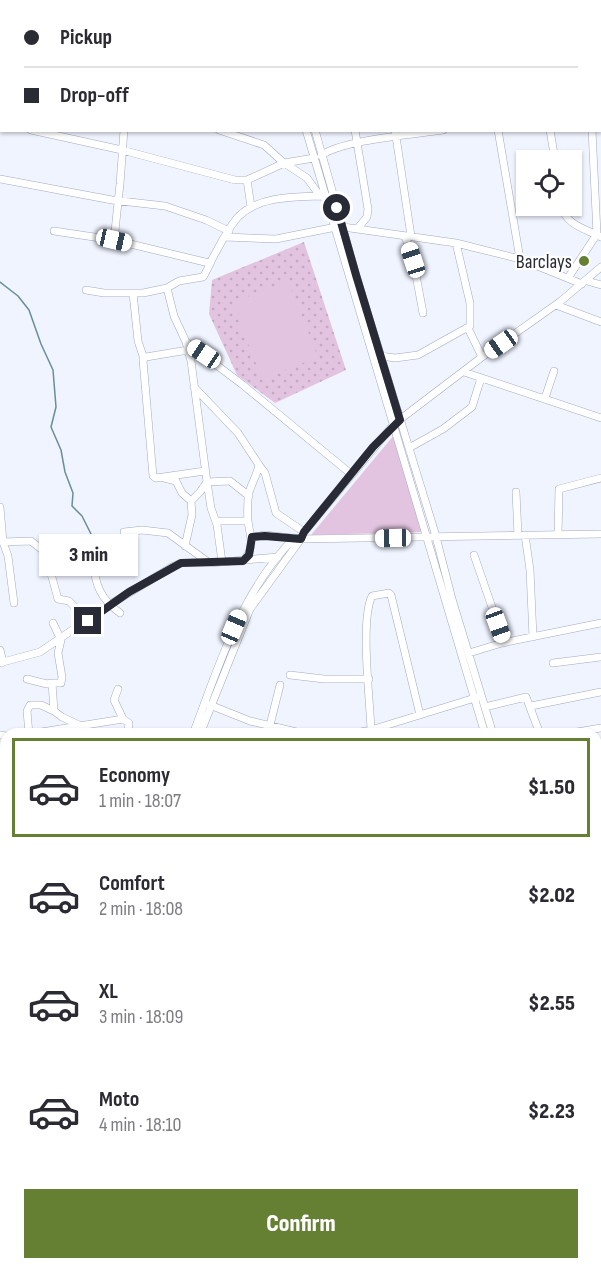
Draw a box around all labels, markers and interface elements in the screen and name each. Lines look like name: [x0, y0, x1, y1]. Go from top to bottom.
text: Pickup: [60, 24, 112, 51]
text: Drop-off: [60, 82, 129, 109]
map controls: [516, 150, 582, 216]
button: locate: [516, 150, 582, 216]
route start: [323, 194, 350, 221]
car: [94, 227, 134, 253]
car: [399, 240, 427, 280]
place label: Barclays: [516, 250, 572, 274]
marker: Barclays: [577, 254, 591, 268]
car: [481, 326, 521, 362]
car: [184, 336, 224, 372]
car: [375, 529, 411, 547]
callout: 3 min: [38, 534, 138, 576]
text: 3 min: [69, 543, 108, 567]
car: [483, 605, 513, 645]
route end: [74, 607, 101, 634]
car: [219, 607, 249, 647]
icon: car: [27, 761, 81, 815]
text: Economy: [99, 762, 170, 789]
text: $1.50: [528, 774, 575, 801]
text: 1 min · 18:07: [99, 789, 181, 813]
icon: car: [27, 869, 81, 923]
text: Comfort: [99, 870, 165, 897]
text: $2.02: [528, 882, 575, 909]
text: 2 min · 18:08: [99, 897, 183, 921]
icon: car: [27, 977, 81, 1031]
text: XL: [99, 978, 118, 1005]
text: $2.55: [528, 990, 575, 1017]
text: 3 min · 18:09: [99, 1005, 183, 1029]
icon: car: [27, 1085, 81, 1139]
text: Moto: [99, 1086, 139, 1113]
text: $2.23: [528, 1098, 575, 1125]
text: 4 min · 18:10: [99, 1113, 181, 1137]
button: Confirm: [24, 1189, 578, 1258]

